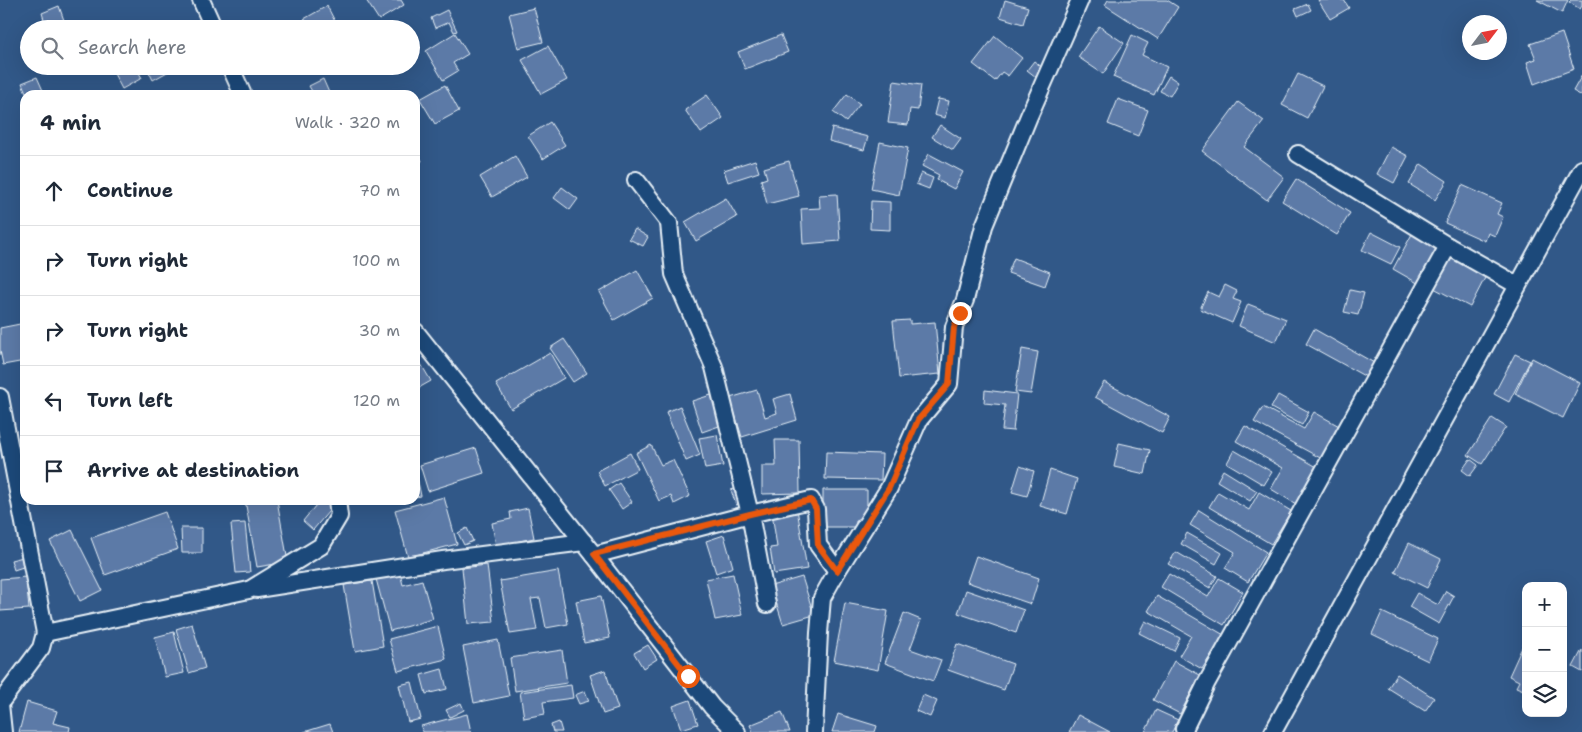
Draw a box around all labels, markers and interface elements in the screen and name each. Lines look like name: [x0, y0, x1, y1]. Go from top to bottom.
north arrow: [1462, 15, 1507, 60]
search box: [20, 20, 420, 75]
icon: search: [38, 34, 66, 62]
text: Search here: [78, 35, 187, 60]
text: 4 min: [40, 109, 101, 137]
text: Walk · 320 m: [295, 112, 400, 133]
icon: ahead: [40, 177, 68, 205]
text: Continue: [87, 178, 173, 203]
text: 70 m: [359, 180, 400, 201]
icon: right: [40, 247, 68, 275]
text: Turn right: [87, 248, 188, 273]
text: 100 m: [352, 250, 400, 271]
route end: [949, 302, 972, 325]
icon: right: [40, 317, 68, 345]
text: Turn right: [87, 318, 188, 343]
text: 30 m: [359, 320, 400, 341]
icon: left: [40, 387, 68, 415]
text: Turn left: [87, 388, 173, 413]
text: 120 m: [353, 390, 400, 411]
icon: arrive: [40, 457, 68, 485]
text: Arrive at destination: [87, 458, 299, 483]
map controls: [1522, 582, 1567, 717]
button: +: [1522, 582, 1567, 627]
button: −: [1522, 627, 1567, 672]
route start: [677, 665, 700, 688]
button: layers: [1522, 672, 1567, 717]

